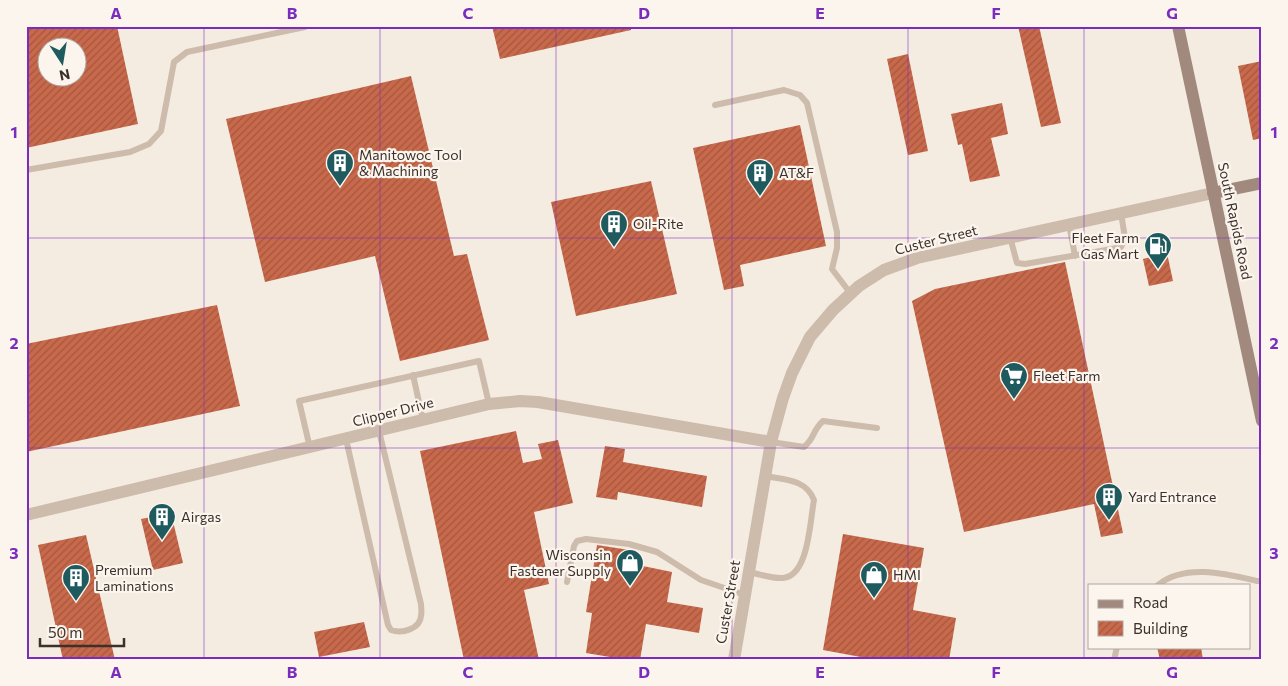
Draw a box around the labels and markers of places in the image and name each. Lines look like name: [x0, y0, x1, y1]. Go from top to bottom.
place label: Manitowoc Tool & Machining: [359, 146, 462, 179]
building icon: Manitowoc Tool & Machining: [325, 148, 355, 187]
building icon: AT&F: [745, 158, 775, 197]
place label: AT&F: [779, 164, 814, 181]
building icon: Oil-Rite: [599, 209, 629, 248]
place label: Oil-Rite: [633, 215, 684, 232]
place label: Fleet Farm Gas Mart: [1071, 229, 1139, 262]
fuel station icon: Fleet Farm Gas Mart: [1143, 231, 1173, 270]
supermarket icon: Fleet Farm: [999, 361, 1029, 400]
place label: Fleet Farm: [1033, 367, 1101, 384]
building icon: Yard Entrance: [1094, 482, 1124, 521]
place label: Yard Entrance: [1128, 488, 1216, 505]
building icon: Airgas: [147, 502, 177, 541]
place label: Airgas: [181, 508, 221, 525]
place label: Wisconsin Fastener Supply: [510, 546, 611, 579]
shop icon: Wisconsin Fastener Supply: [615, 548, 645, 587]
shop icon: HMI: [859, 560, 889, 599]
place label: Premium Laminations: [95, 561, 174, 594]
building icon: Premium Laminations: [61, 563, 91, 602]
place label: HMI: [893, 566, 921, 583]

